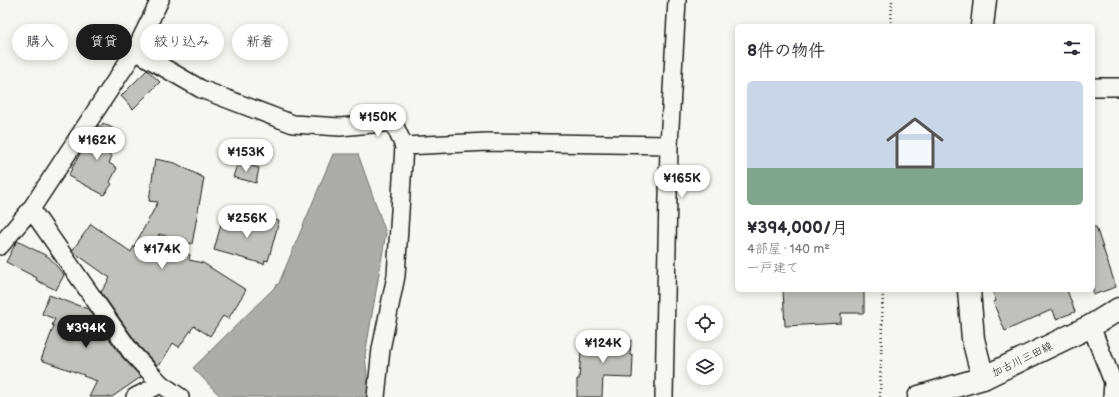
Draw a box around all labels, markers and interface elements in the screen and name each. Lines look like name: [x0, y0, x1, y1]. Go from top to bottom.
chip: 購入: [12, 24, 68, 60]
chip: 賃貸: [76, 24, 132, 60]
chip: 絞り込み: [140, 24, 224, 60]
chip: 新着: [232, 24, 288, 60]
icon: filters: [1061, 37, 1083, 59]
text: 8件の物件: [747, 41, 825, 61]
pin: ¥150K: [350, 104, 406, 138]
icon: home: [879, 107, 951, 179]
text: ¥150K: [359, 109, 397, 125]
pin: ¥162K: [69, 127, 125, 161]
text: ¥162K: [78, 132, 116, 148]
pin: ¥153K: [218, 139, 274, 173]
text: ¥153K: [227, 144, 265, 160]
pin: ¥165K: [654, 165, 710, 199]
text: ¥165K: [663, 170, 701, 186]
pin: ¥256K: [219, 205, 275, 239]
text: ¥256K: [227, 210, 267, 226]
text: ¥394,000/月: [747, 218, 848, 238]
pin: ¥174K: [134, 236, 190, 270]
text: ¥174K: [143, 241, 181, 257]
text: 4部屋 · 140 m²: [747, 241, 830, 257]
text: 一戸建て: [747, 260, 799, 276]
map controls: [687, 305, 723, 385]
button: locate: [687, 305, 723, 341]
pin: ¥394K: [58, 315, 114, 349]
text: ¥394K: [66, 320, 106, 336]
pin: ¥124K: [575, 330, 631, 364]
text: ¥124K: [584, 335, 622, 351]
street label: 加古川三田線: [990, 339, 1055, 380]
button: layers: [687, 349, 723, 385]

